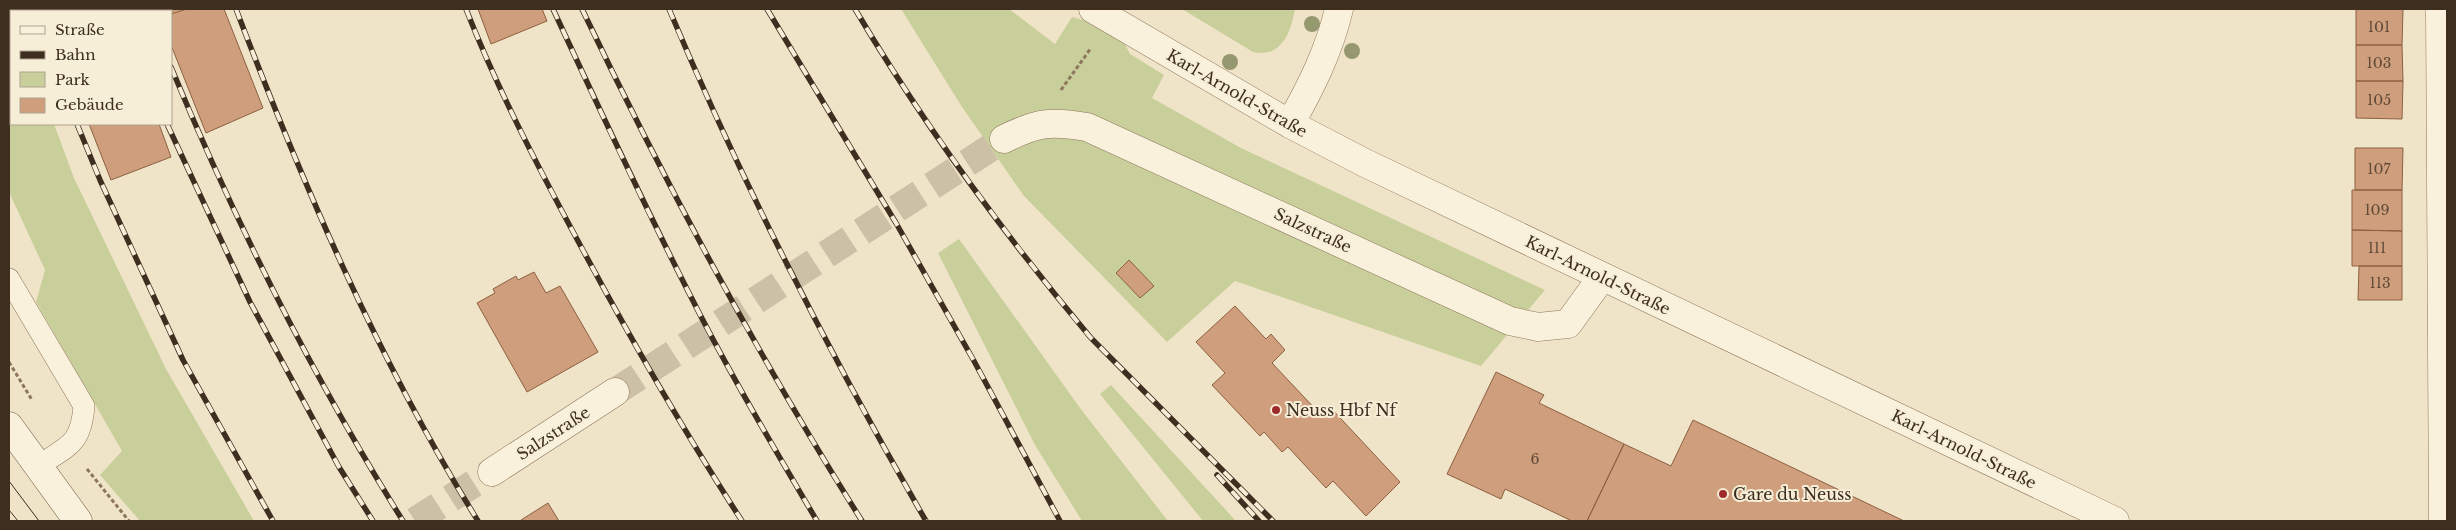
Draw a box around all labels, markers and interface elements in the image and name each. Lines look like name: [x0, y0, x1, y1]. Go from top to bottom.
legend: [10, 10, 172, 125]
house number: 101: [2368, 18, 2390, 36]
text: Straße: [55, 20, 105, 39]
text: Bahn: [55, 45, 95, 64]
street label: Karl-Arnold-Straße: [1163, 45, 1311, 141]
house number: 103: [2367, 54, 2391, 72]
text: Park: [55, 70, 91, 89]
house number: 105: [2367, 91, 2391, 109]
text: Gebäude: [55, 95, 124, 114]
house number: 107: [2367, 160, 2392, 178]
house number: 109: [2364, 201, 2390, 219]
street label: Salzstraße: [1271, 203, 1355, 257]
street label: Karl-Arnold-Straße: [1522, 231, 1674, 319]
house number: 111: [2368, 239, 2386, 257]
house number: 113: [2369, 274, 2391, 292]
place label: Neuss Hbf Nf: [1286, 400, 1399, 420]
street label: Salzstraße: [513, 402, 593, 464]
marker: Neuss Hbf Nf: [1270, 404, 1282, 416]
street label: Karl-Arnold-Straße: [1888, 405, 2040, 493]
house number: 6: [1530, 450, 1540, 468]
place label: Gare du Neuss: [1733, 484, 1852, 504]
marker: Gare du Neuss: [1717, 488, 1729, 500]

